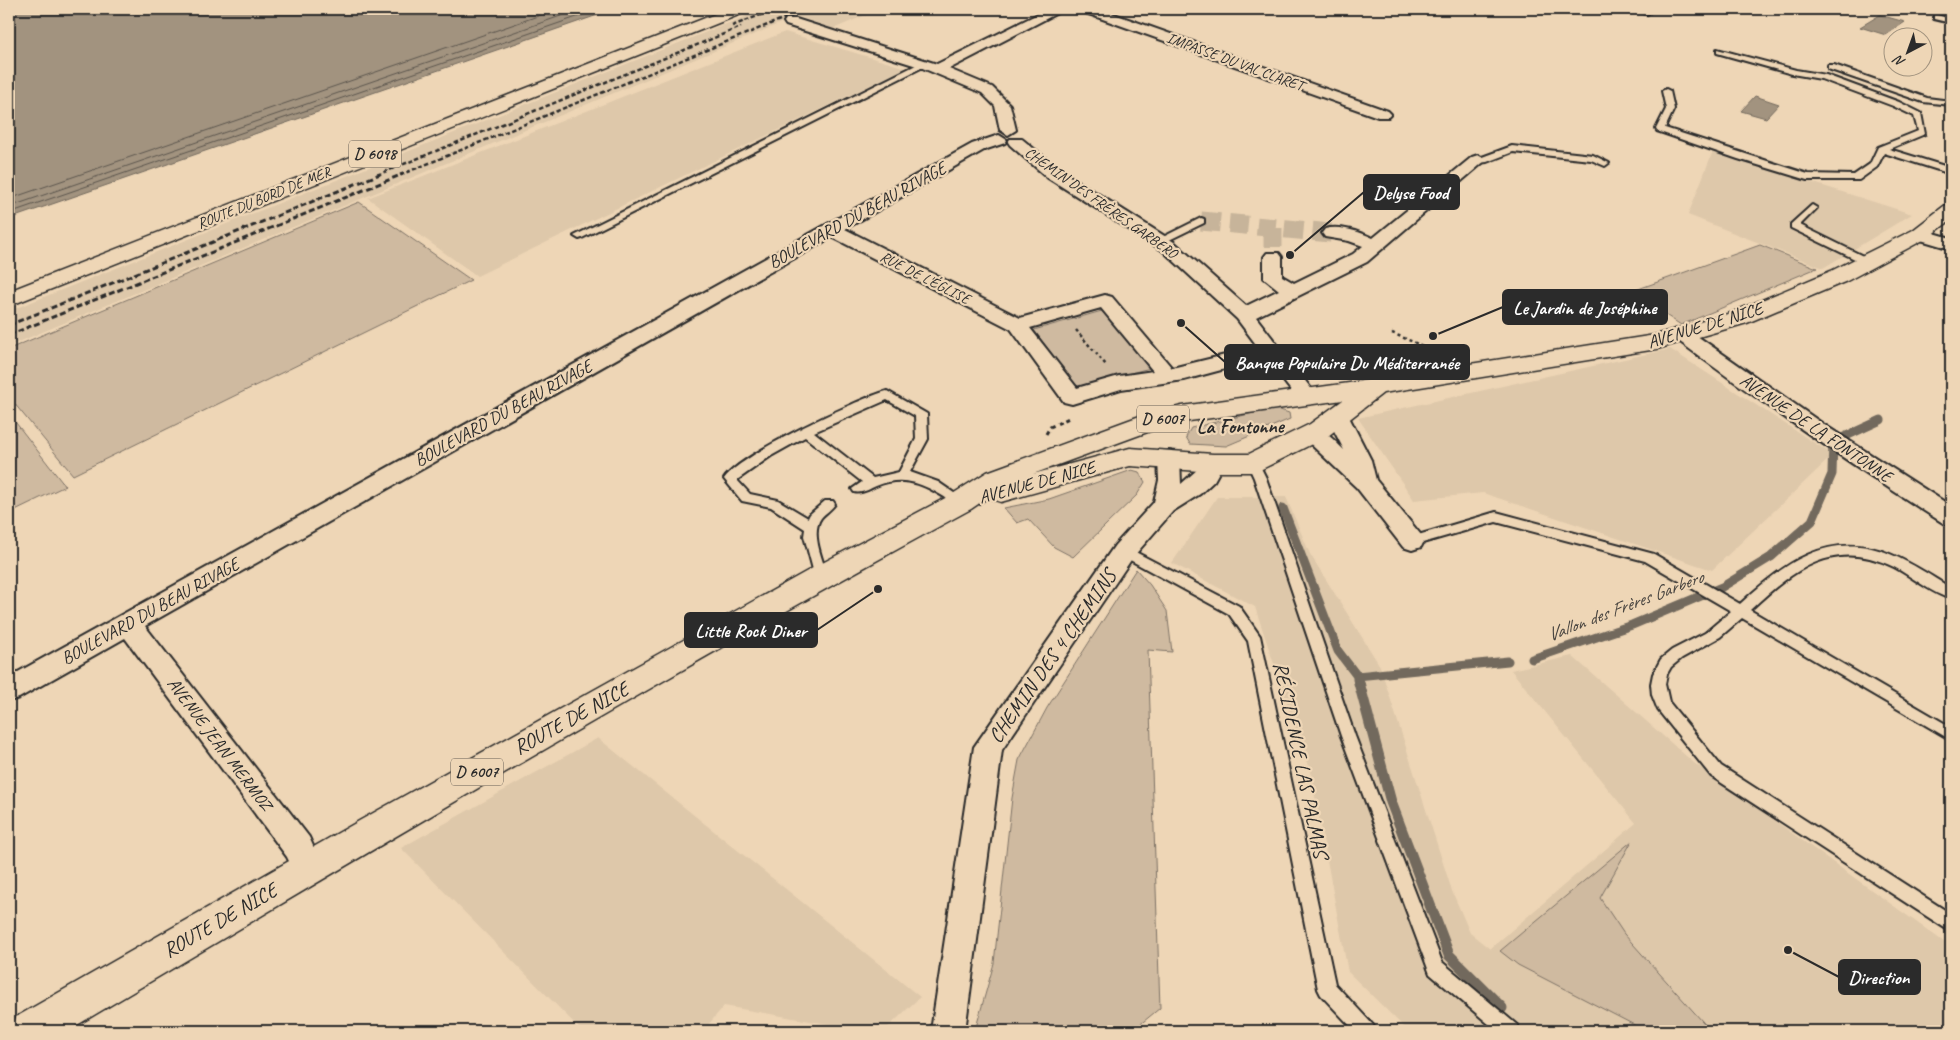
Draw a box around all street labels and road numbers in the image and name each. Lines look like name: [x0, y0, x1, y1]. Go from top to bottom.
street label: IMPASSE DU VAL CLARET: [1164, 28, 1310, 97]
road number: D 6098: [349, 140, 401, 168]
street label: CHEMIN DES FRÈRES GARBERO: [1021, 143, 1182, 264]
street label: BOULEVARD DU BEAU RIVAGE: [764, 156, 952, 273]
street label: ROUTE DU BORD DE MER: [195, 162, 335, 233]
street label: RUE DE L'ÉGLISE: [877, 247, 975, 310]
street label: AVENUE DE NICE: [1645, 296, 1768, 353]
street label: BOULEVARD DU BEAU RIVAGE: [410, 354, 598, 471]
street label: AVENUE DE LA FONTONNE: [1736, 369, 1898, 488]
road number: D 6007: [1137, 406, 1189, 432]
street label: AVENUE DE NICE: [976, 455, 1100, 508]
street label: BOULEVARD DU BEAU RIVAGE: [57, 552, 245, 669]
street label: CHEMIN DES 4 CHEMINS: [982, 562, 1123, 748]
street label: RÉSIDENCE LAS PALMAS: [1268, 660, 1335, 864]
street label: AVENUE JEAN MERMOZ: [163, 673, 279, 817]
street label: ROUTE DE NICE: [509, 674, 635, 760]
road number: D 6007: [451, 759, 503, 786]
street label: ROUTE DE NICE: [158, 876, 284, 963]

